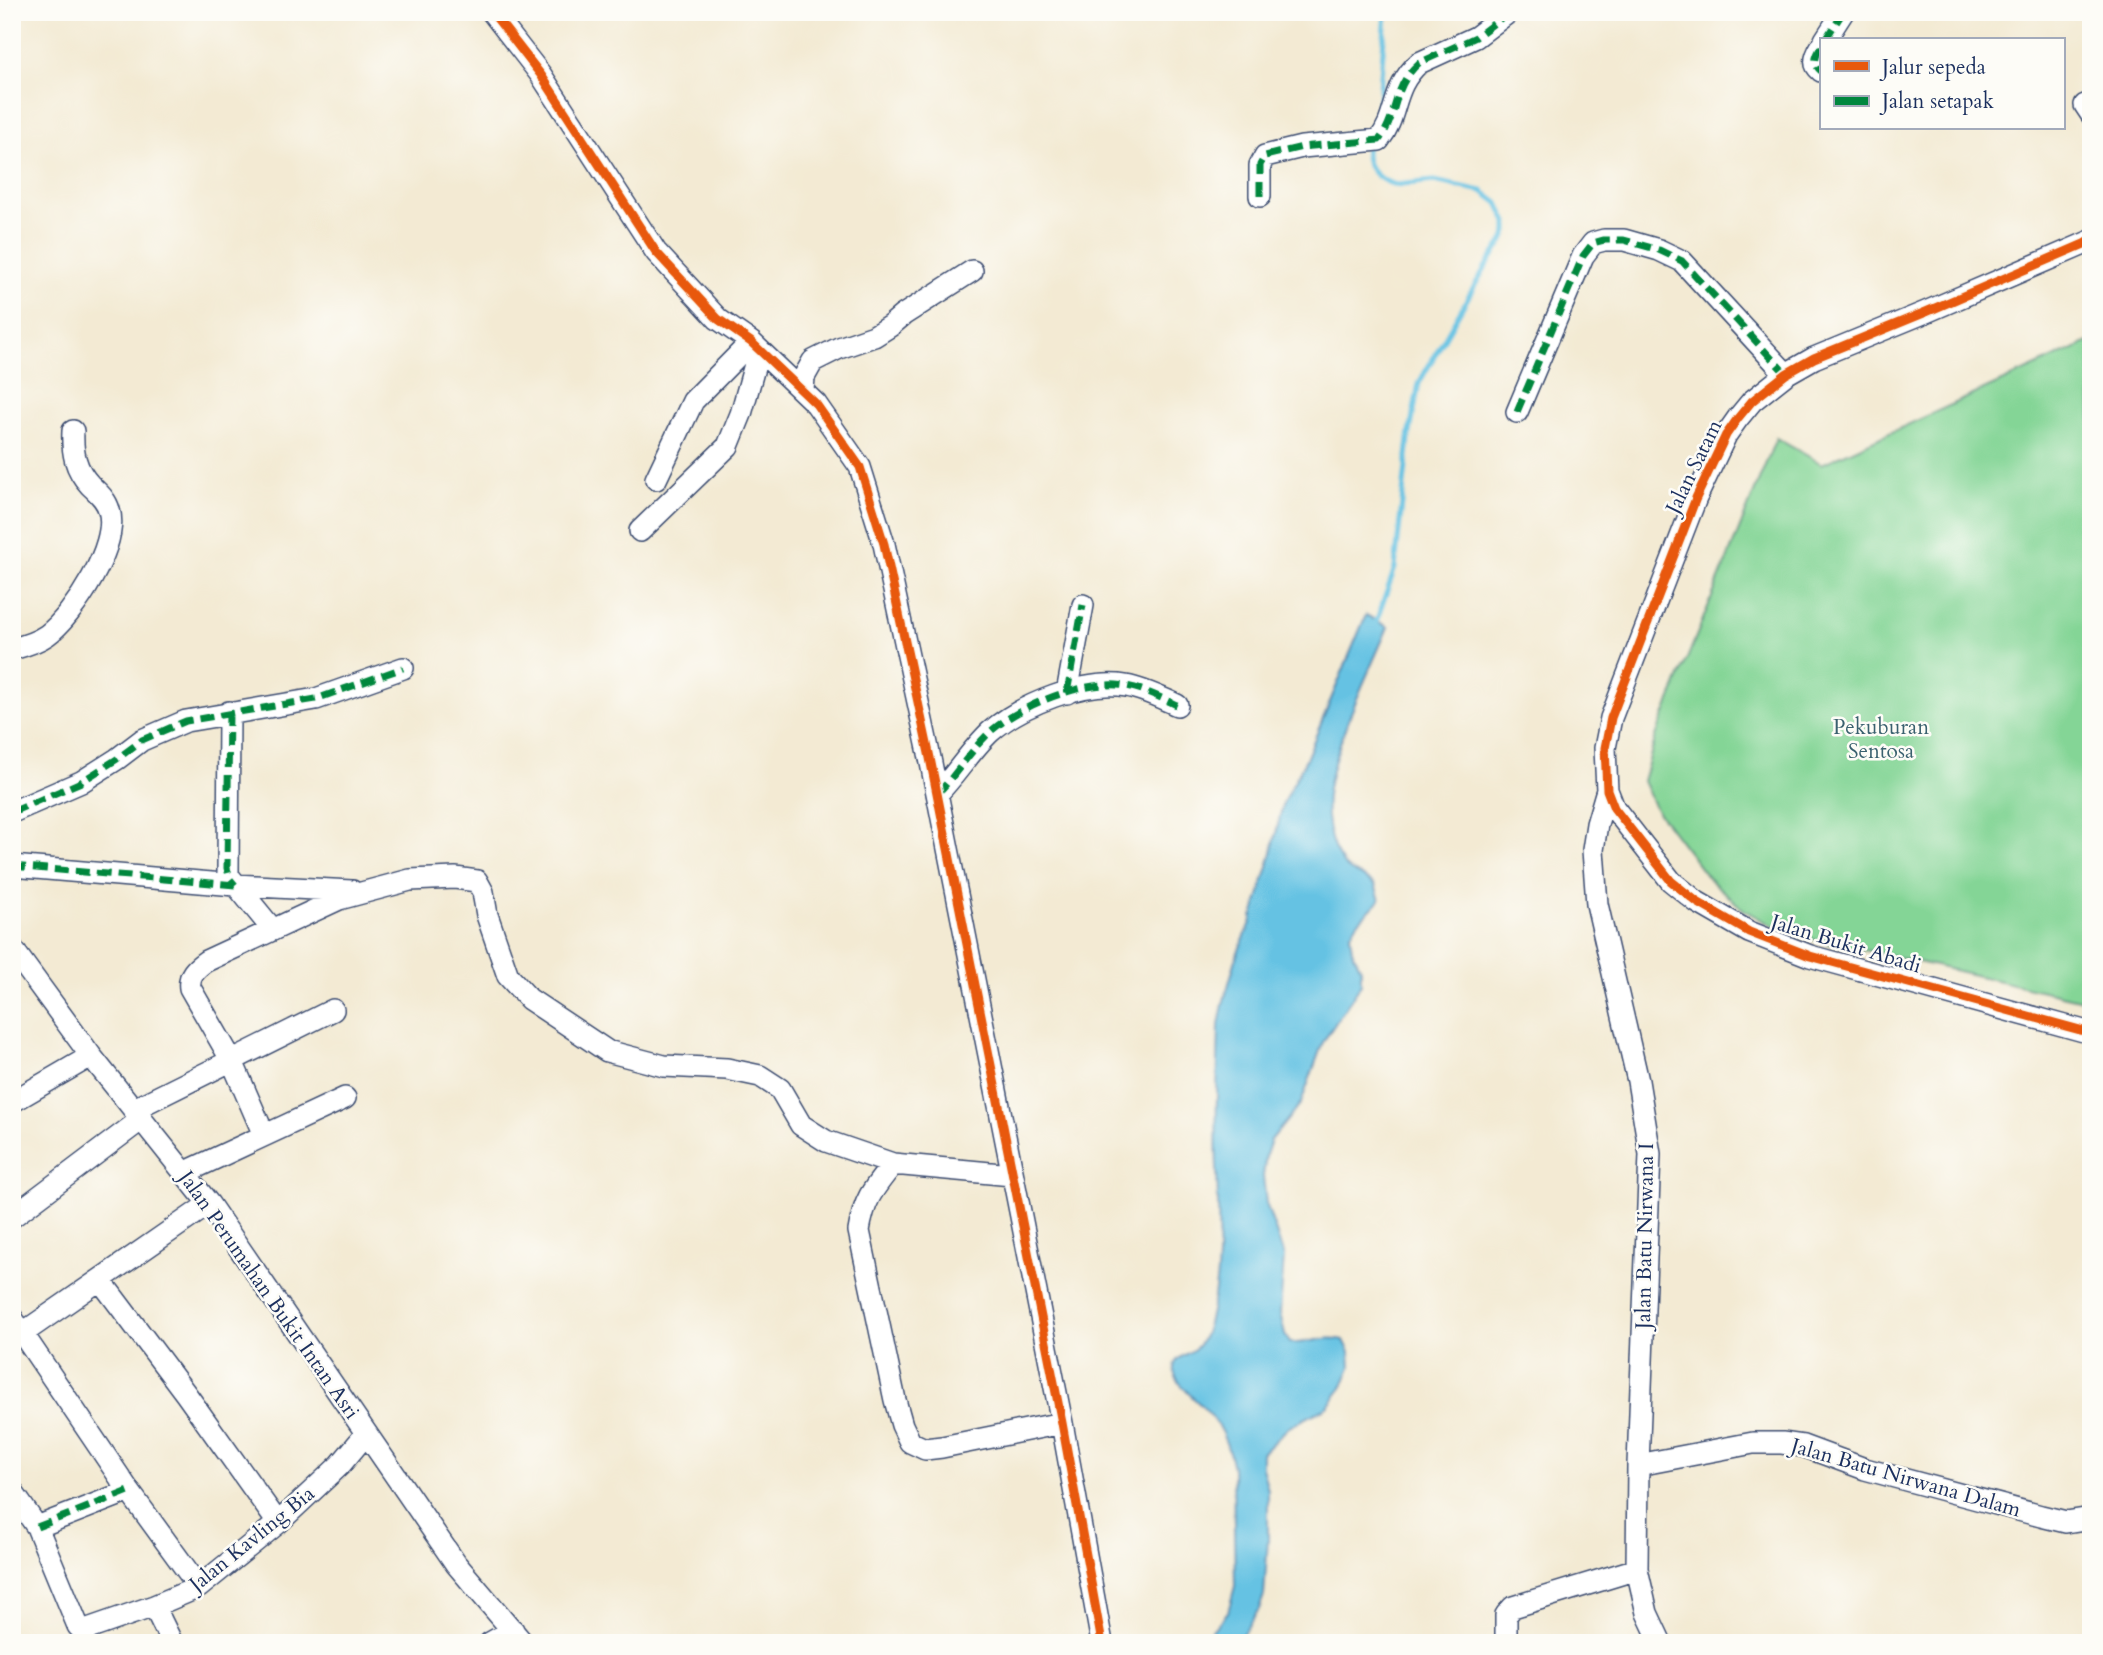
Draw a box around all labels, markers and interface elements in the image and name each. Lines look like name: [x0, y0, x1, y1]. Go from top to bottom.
legend: [1820, 38, 2064, 130]
text: Jalur sepeda: [1879, 53, 1986, 82]
text: Jalan setapak: [1879, 87, 1995, 116]
street label: Jalan Satam: [1657, 415, 1729, 522]
park label: Pekuburan Sentosa: [1833, 713, 1929, 766]
street label: Jalan Bukit Abadi: [1764, 906, 1925, 981]
street label: Jalan Batu Nirwana I: [1629, 1142, 1661, 1333]
street label: Jalan Perumahan Bukit Intan Asri: [170, 1162, 366, 1425]
street label: Jalan Batu Nirwana Dalam: [1785, 1430, 2024, 1525]
street label: Jalan Kavling Bia: [181, 1479, 321, 1600]

